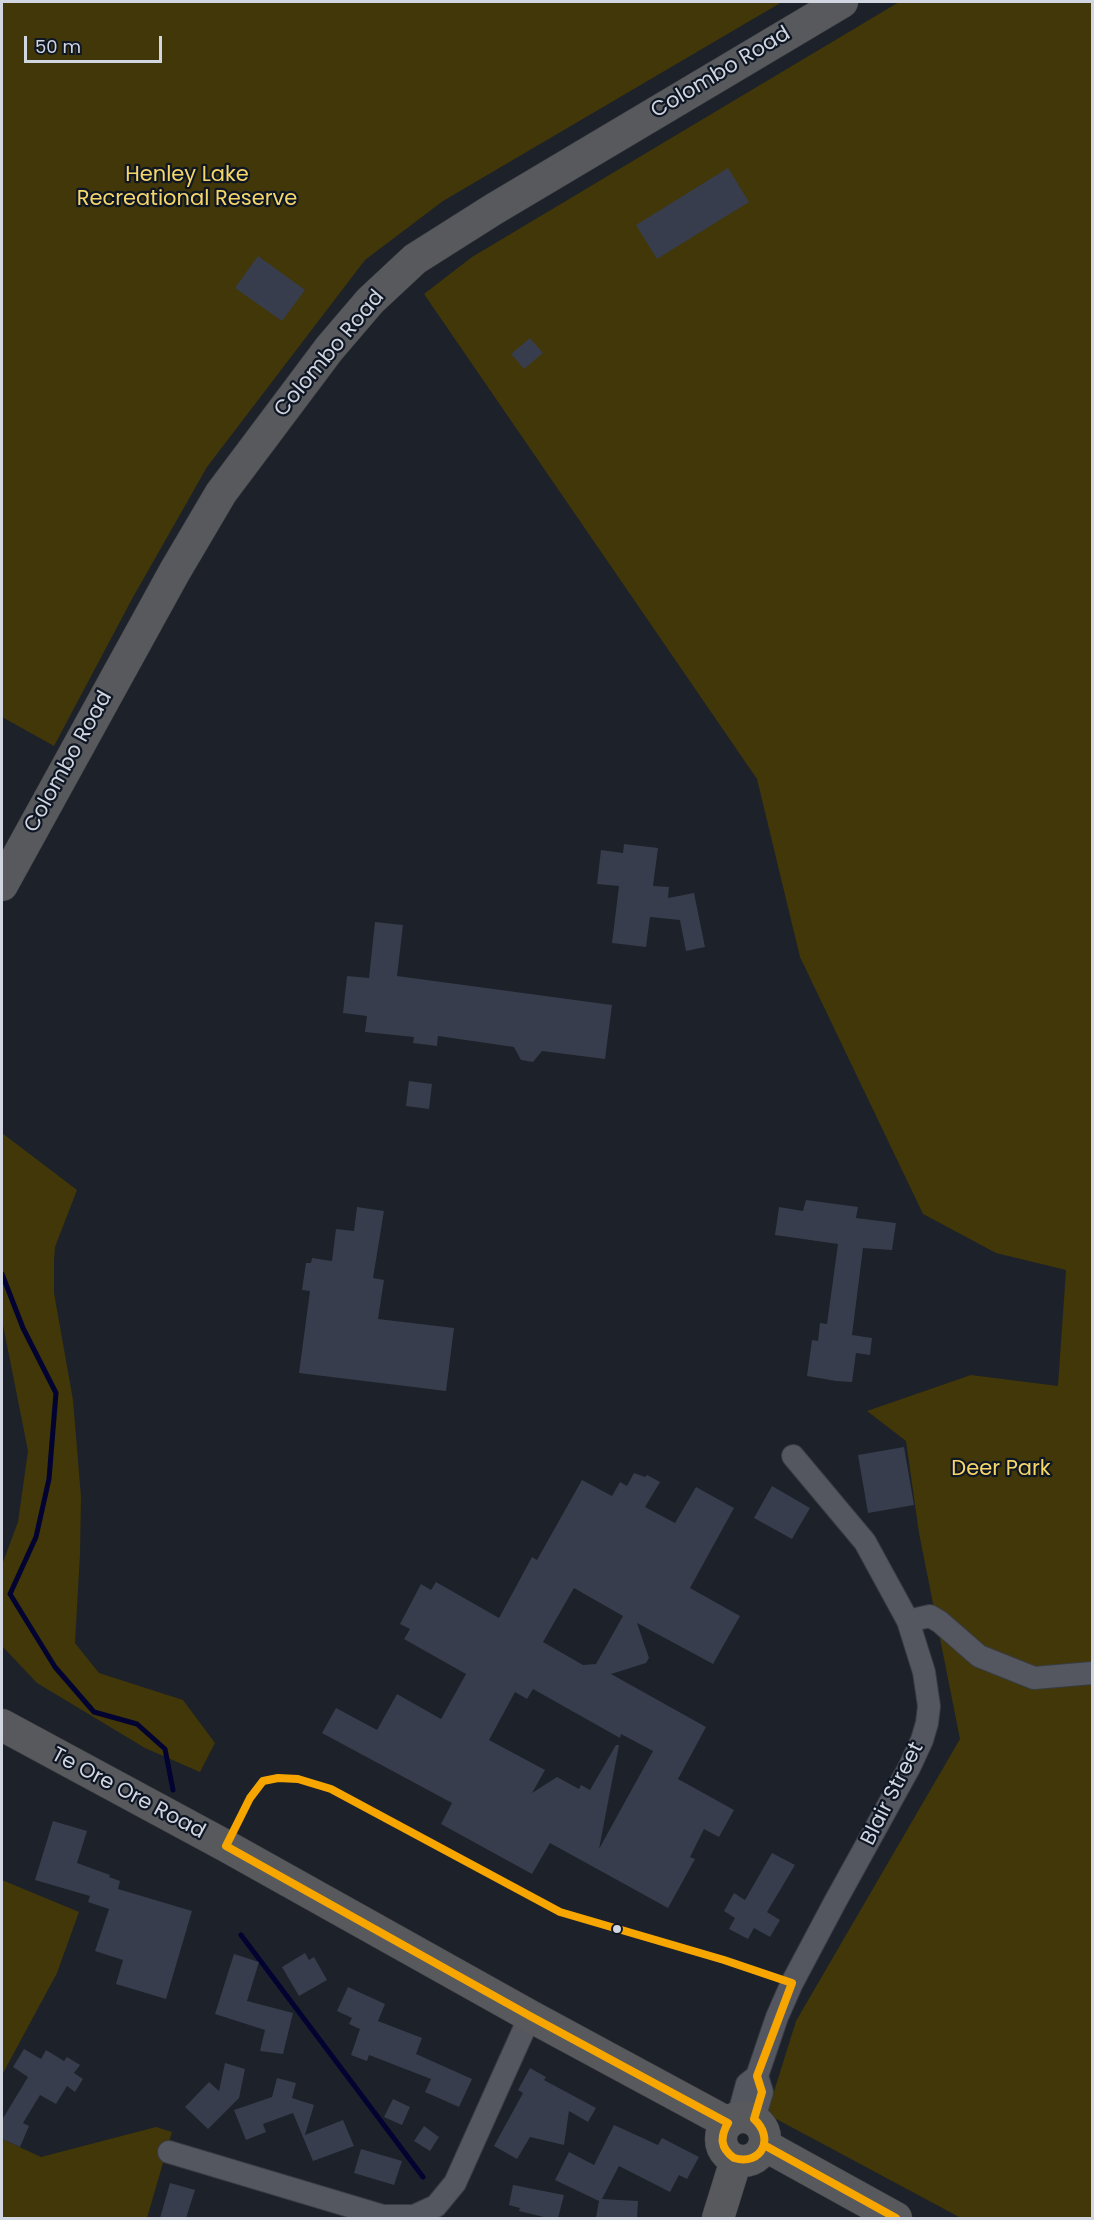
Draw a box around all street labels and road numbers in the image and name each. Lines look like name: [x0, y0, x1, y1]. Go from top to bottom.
street label: Colombo Road: [647, 22, 795, 124]
street label: Colombo Road: [270, 285, 390, 423]
street label: Colombo Road: [20, 687, 118, 837]
street label: Blair Street: [856, 1738, 930, 1850]
street label: Te Ore Ore Road: [47, 1743, 209, 1845]

